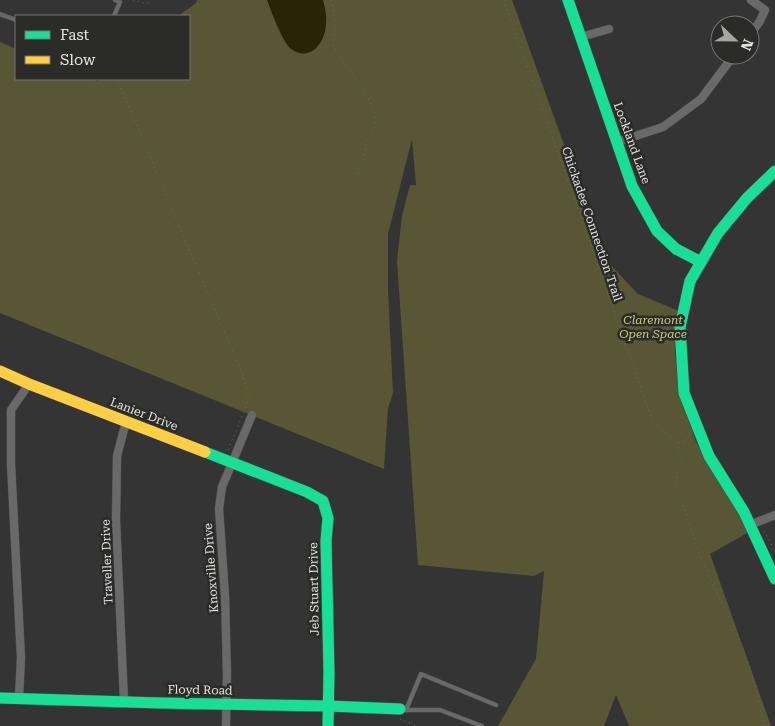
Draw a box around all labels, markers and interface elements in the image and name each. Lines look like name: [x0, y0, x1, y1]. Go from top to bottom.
legend: [15, 15, 190, 80]
north arrow: [710, 15, 760, 65]
text: Fast: [60, 26, 90, 44]
text: N: [738, 37, 756, 53]
text: Slow: [60, 51, 96, 69]
street label: Lockland Lane: [611, 100, 653, 186]
street label: Chickadee Connection Trail: [559, 145, 625, 303]
park label: Claremont Open Space: [619, 313, 687, 341]
street label: Lanier Drive: [108, 395, 180, 433]
street label: Traveller Drive: [98, 519, 115, 605]
street label: Knoxville Drive: [201, 522, 221, 613]
street label: Jeb Stuart Drive: [306, 542, 322, 636]
street label: Floyd Road: [167, 682, 233, 698]

